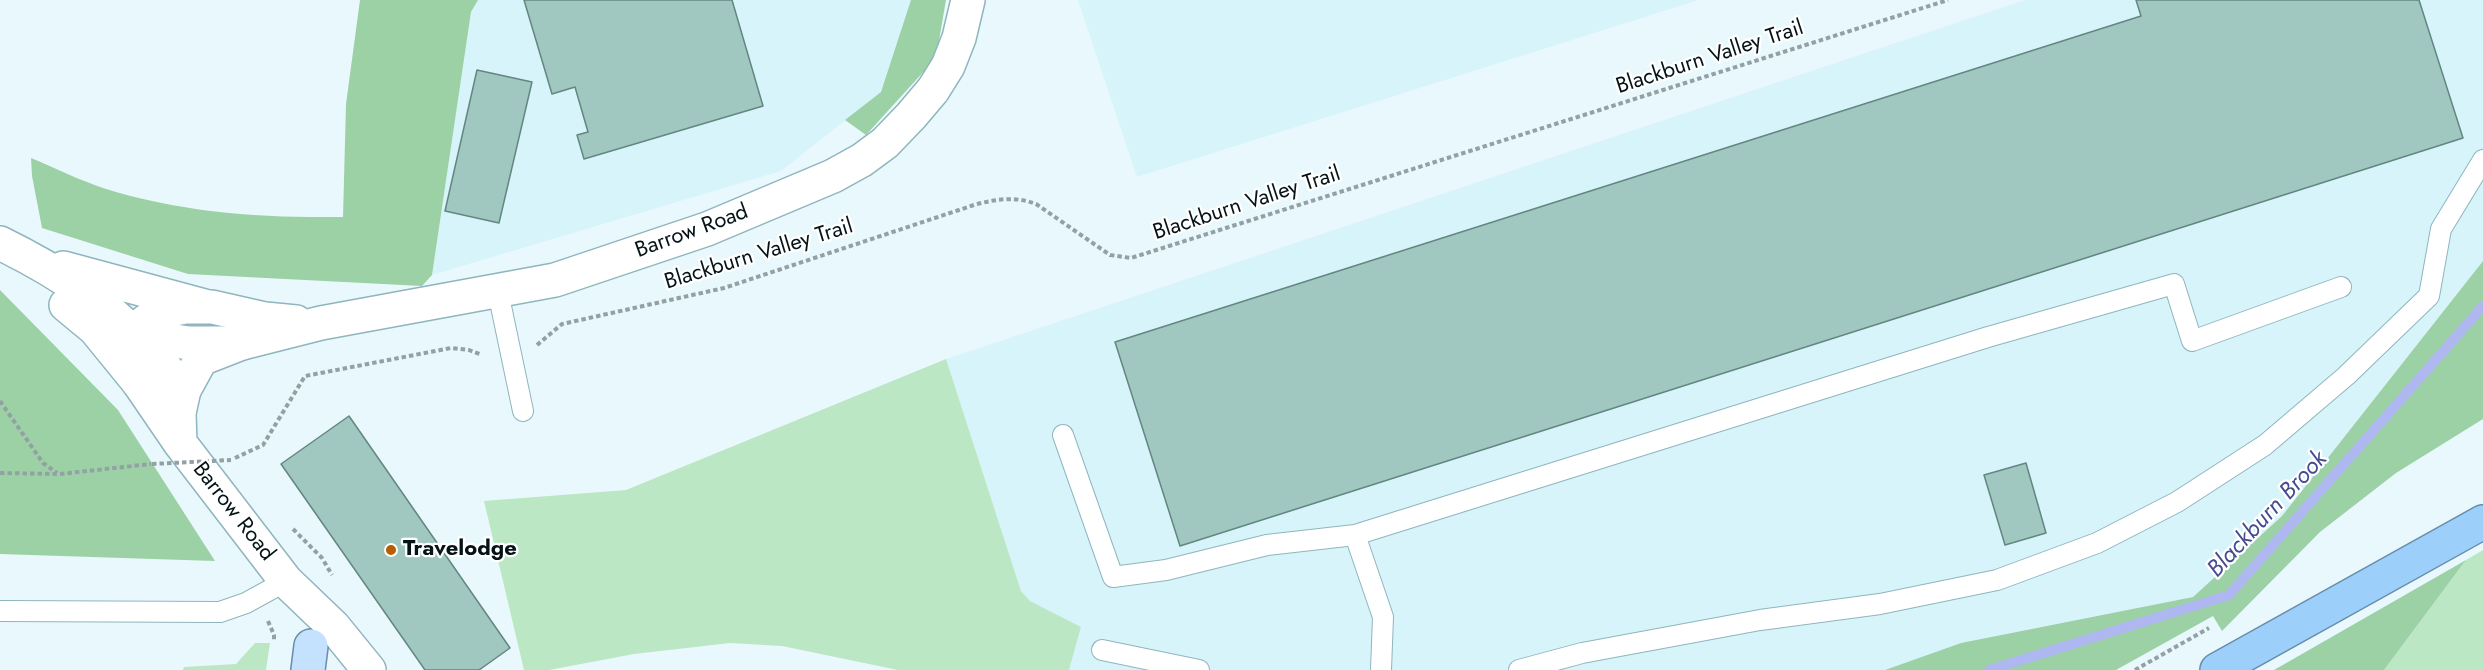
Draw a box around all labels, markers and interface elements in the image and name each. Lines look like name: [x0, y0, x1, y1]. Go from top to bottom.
street label: Blackburn Valley Trail: [1613, 15, 1807, 101]
street label: Blackburn Valley Trail: [1150, 161, 1344, 247]
street label: Barrow Road: [632, 199, 752, 265]
street label: Blackburn Valley Trail: [662, 214, 856, 296]
water label: Blackburn Brook: [2202, 446, 2334, 584]
street label: Barrow Road: [186, 457, 280, 567]
place label: Travelodge: [403, 537, 517, 563]
marker: Travelodge: [384, 543, 398, 557]

